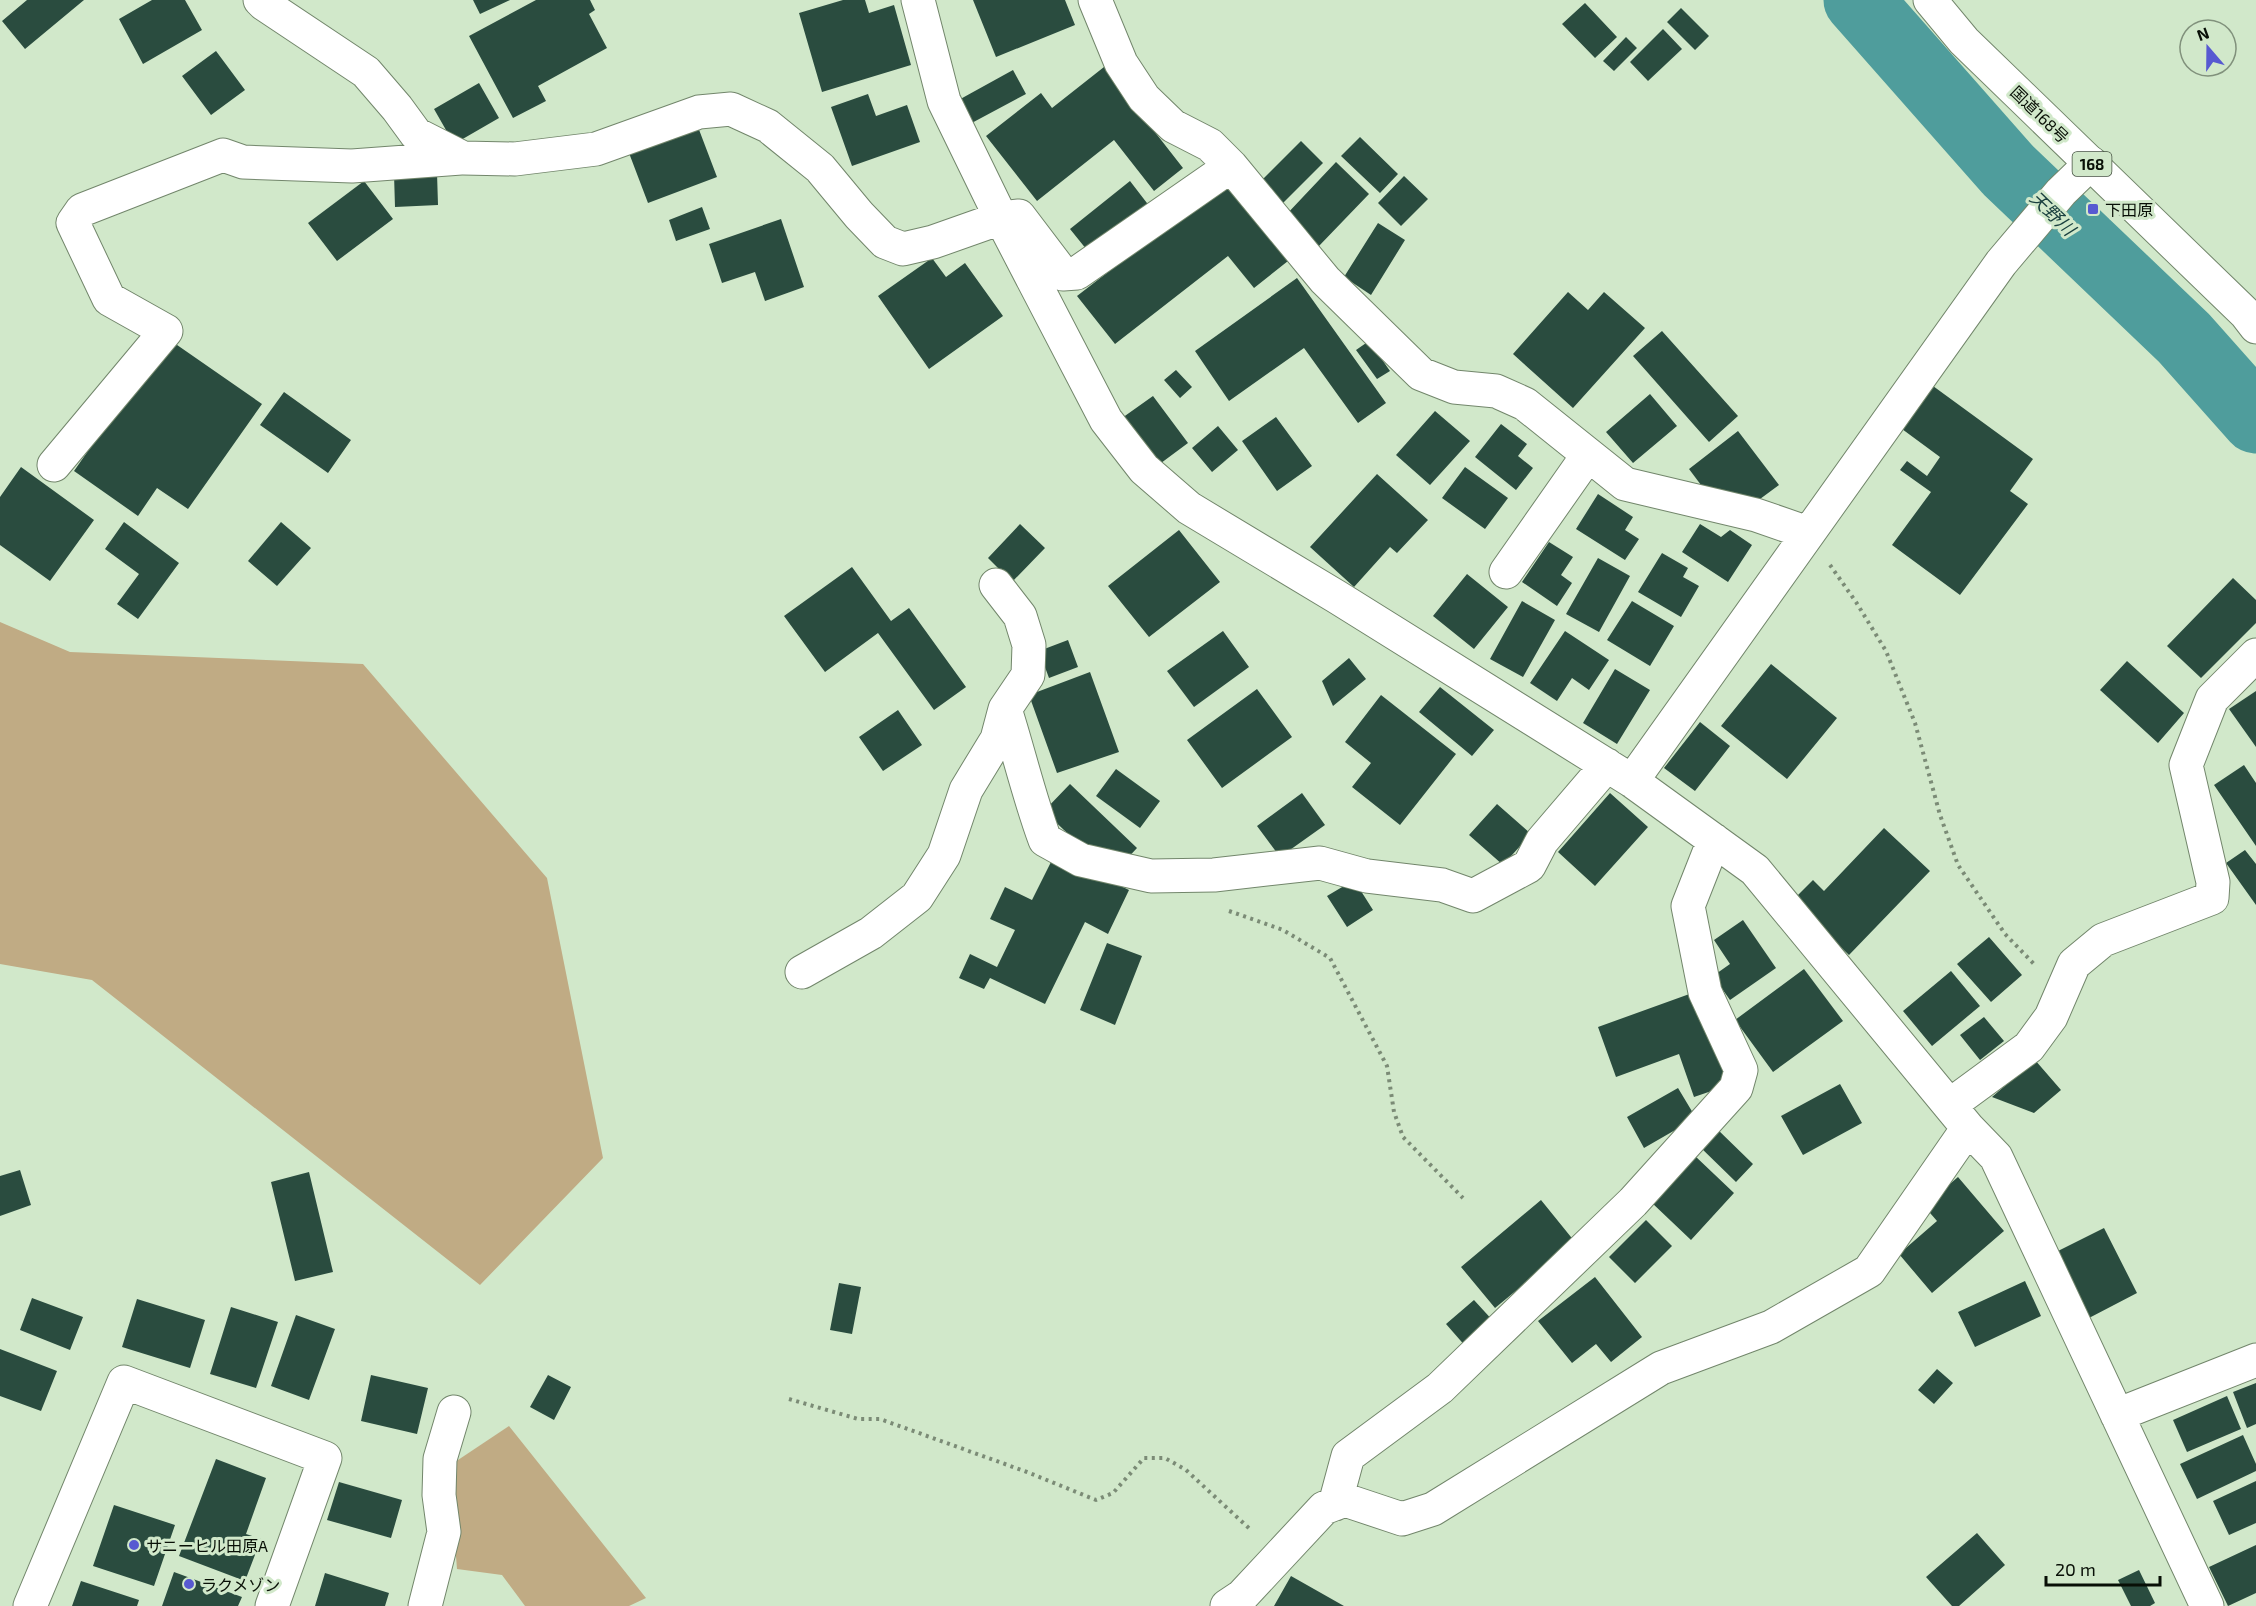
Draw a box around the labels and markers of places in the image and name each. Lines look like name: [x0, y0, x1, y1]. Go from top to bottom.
place label: 下田原: [2105, 200, 2153, 219]
marker: 下田原: [2086, 202, 2100, 216]
place label: サニーヒル田原A: [146, 1536, 268, 1555]
marker: サニーヒル田原A: [127, 1538, 141, 1552]
place label: ラクメゾン: [201, 1575, 280, 1594]
marker: ラクメゾン: [182, 1577, 196, 1591]

